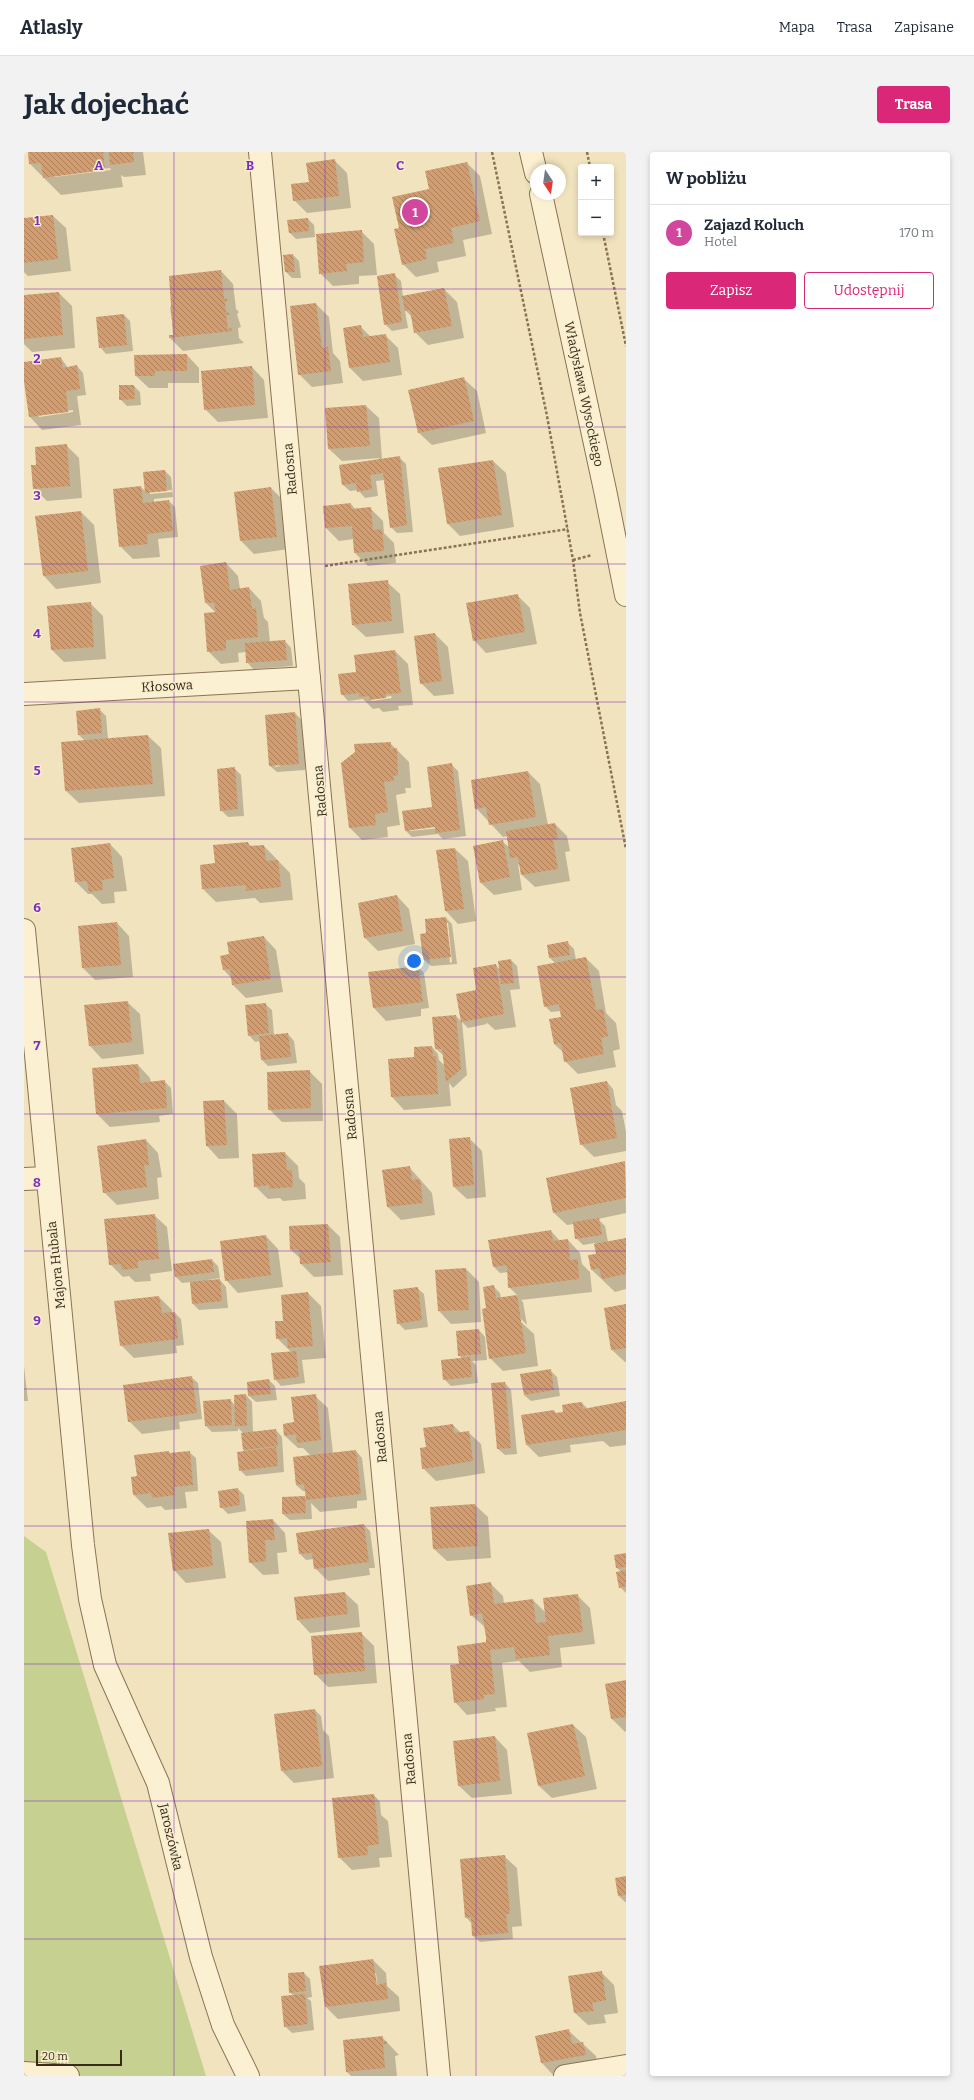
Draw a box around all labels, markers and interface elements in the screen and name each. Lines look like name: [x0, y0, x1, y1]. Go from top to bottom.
text: Atlasly: [20, 16, 82, 39]
text: Mapa: [779, 19, 815, 36]
text: Trasa: [837, 19, 872, 36]
text: Zapisane: [894, 19, 954, 36]
button: Trasa: [877, 86, 950, 123]
text: Jak dojechać: [24, 88, 189, 121]
text: A: [94, 158, 104, 173]
text: B: [246, 158, 254, 173]
text: C: [396, 158, 404, 173]
north arrow: [530, 164, 566, 200]
map controls: [578, 164, 614, 236]
button: +: [578, 164, 614, 200]
text: W pobliżu: [666, 168, 747, 189]
pin: 1: [402, 197, 428, 227]
button: −: [578, 200, 614, 236]
text: 1: [34, 213, 40, 228]
text: Zajazd Koluch: [704, 216, 804, 234]
text: 1: [676, 225, 682, 240]
text: 170 m: [899, 225, 934, 240]
text: Hotel: [704, 234, 737, 249]
button: Zapisz: [666, 272, 796, 309]
button: Udostępnij: [804, 272, 934, 309]
street label: Władysława Wysockiego: [561, 320, 607, 468]
text: 2: [33, 351, 41, 366]
street label: Radosna: [280, 442, 300, 496]
text: 3: [33, 488, 41, 503]
text: 4: [33, 626, 41, 641]
street label: Kłosowa: [141, 677, 193, 695]
text: 5: [33, 763, 41, 778]
street label: Radosna: [310, 764, 330, 818]
text: 6: [33, 900, 41, 915]
your location: [404, 951, 424, 971]
text: 7: [34, 1038, 41, 1053]
street label: Radosna: [340, 1087, 360, 1141]
text: 8: [33, 1175, 41, 1190]
street label: Majora Hubala: [44, 1220, 68, 1310]
text: 9: [33, 1313, 41, 1328]
street label: Radosna: [370, 1410, 390, 1464]
street label: Radosna: [399, 1732, 419, 1786]
street label: Jaroszówka: [156, 1801, 186, 1872]
scale bar: [36, 2048, 122, 2067]
text: 20 m: [42, 2050, 68, 2063]

